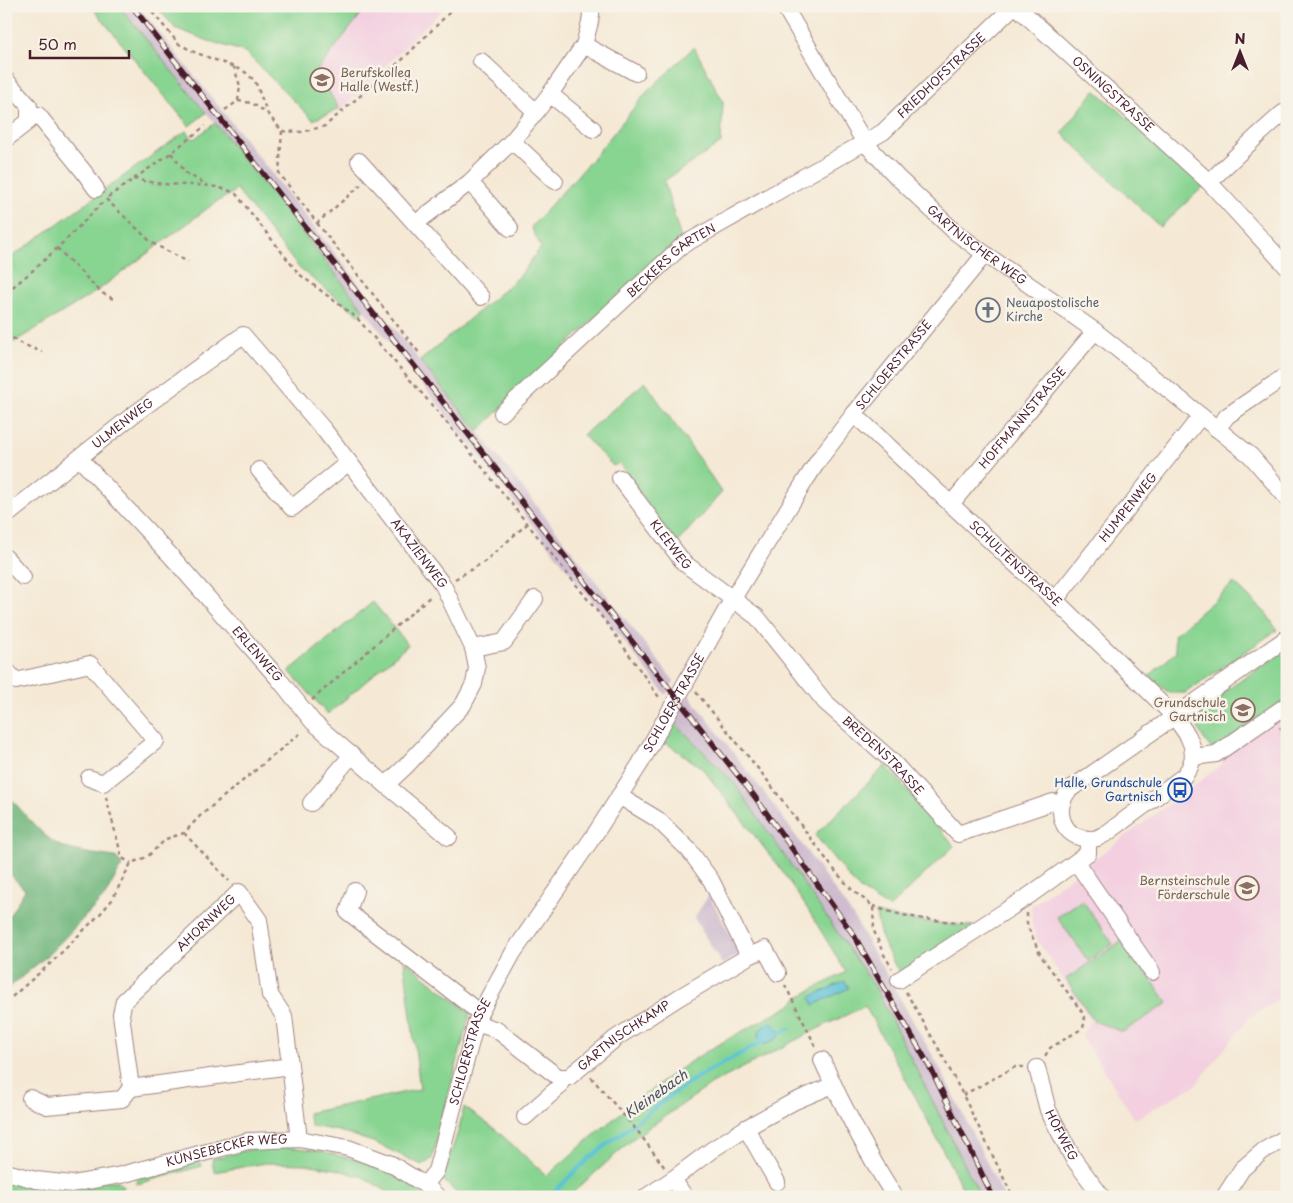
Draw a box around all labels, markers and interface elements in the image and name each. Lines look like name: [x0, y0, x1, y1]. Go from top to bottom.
scale bar: [30, 28, 129, 60]
street label: FRIEDHOFSTRASSE: [893, 28, 989, 122]
north arrow: [1216, 28, 1266, 78]
text: N: [1234, 28, 1246, 49]
text: 50 m: [38, 32, 77, 55]
street label: OSNINGSTRASSE: [1068, 51, 1158, 136]
place label: Berufskolleg Halle (Westf.): [340, 63, 419, 95]
school or university icon: Berufskolleg Halle (Westf.): [309, 67, 335, 93]
street label: GARTNISCHER WEG: [924, 200, 1031, 289]
street label: BECKERS GARTEN: [622, 218, 719, 301]
place label: Neuapostolische Kirche: [1006, 293, 1099, 325]
church icon: Neuapostolische Kirche: [975, 297, 1001, 323]
street label: SCHLOERSTRASSE: [851, 315, 936, 413]
street label: HOFFMANNSTRASSE: [974, 362, 1070, 472]
street label: ULMENWEG: [88, 393, 157, 452]
street label: HUMPENWEG: [1094, 468, 1161, 546]
street label: AKAZIENWEG: [387, 514, 453, 592]
street label: KLEEWEG: [646, 515, 696, 574]
street label: SCHULTENSTRASSE: [966, 516, 1067, 610]
street label: ERLENWEG: [228, 622, 287, 685]
street label: SCHLOERSTRASSE: [638, 649, 709, 755]
place label: Grundschule Gartnisch: [1154, 693, 1226, 725]
school or university icon: Grundschule Gartnisch: [1230, 697, 1256, 723]
street label: BREDENSTRASSE: [839, 711, 929, 799]
place label: Halle, Grundschule Gartnisch: [1055, 773, 1162, 805]
bus stop icon: Halle, Grundschule Gartnisch: [1167, 777, 1193, 803]
place label: Bernsteinschule Förderschule: [1139, 871, 1230, 903]
school or university icon: Bernsteinschule Förderschule: [1234, 875, 1260, 901]
street label: AHORNWEG: [172, 889, 240, 955]
street label: SCHLOERSTRASSE: [444, 994, 495, 1107]
street label: GARTNISCHKAMP: [573, 995, 674, 1074]
water label: Kleinebach: [620, 1064, 692, 1123]
street label: HOFWEG: [1041, 1106, 1083, 1164]
street label: KÜNSEBECKER WEG: [164, 1129, 288, 1171]

